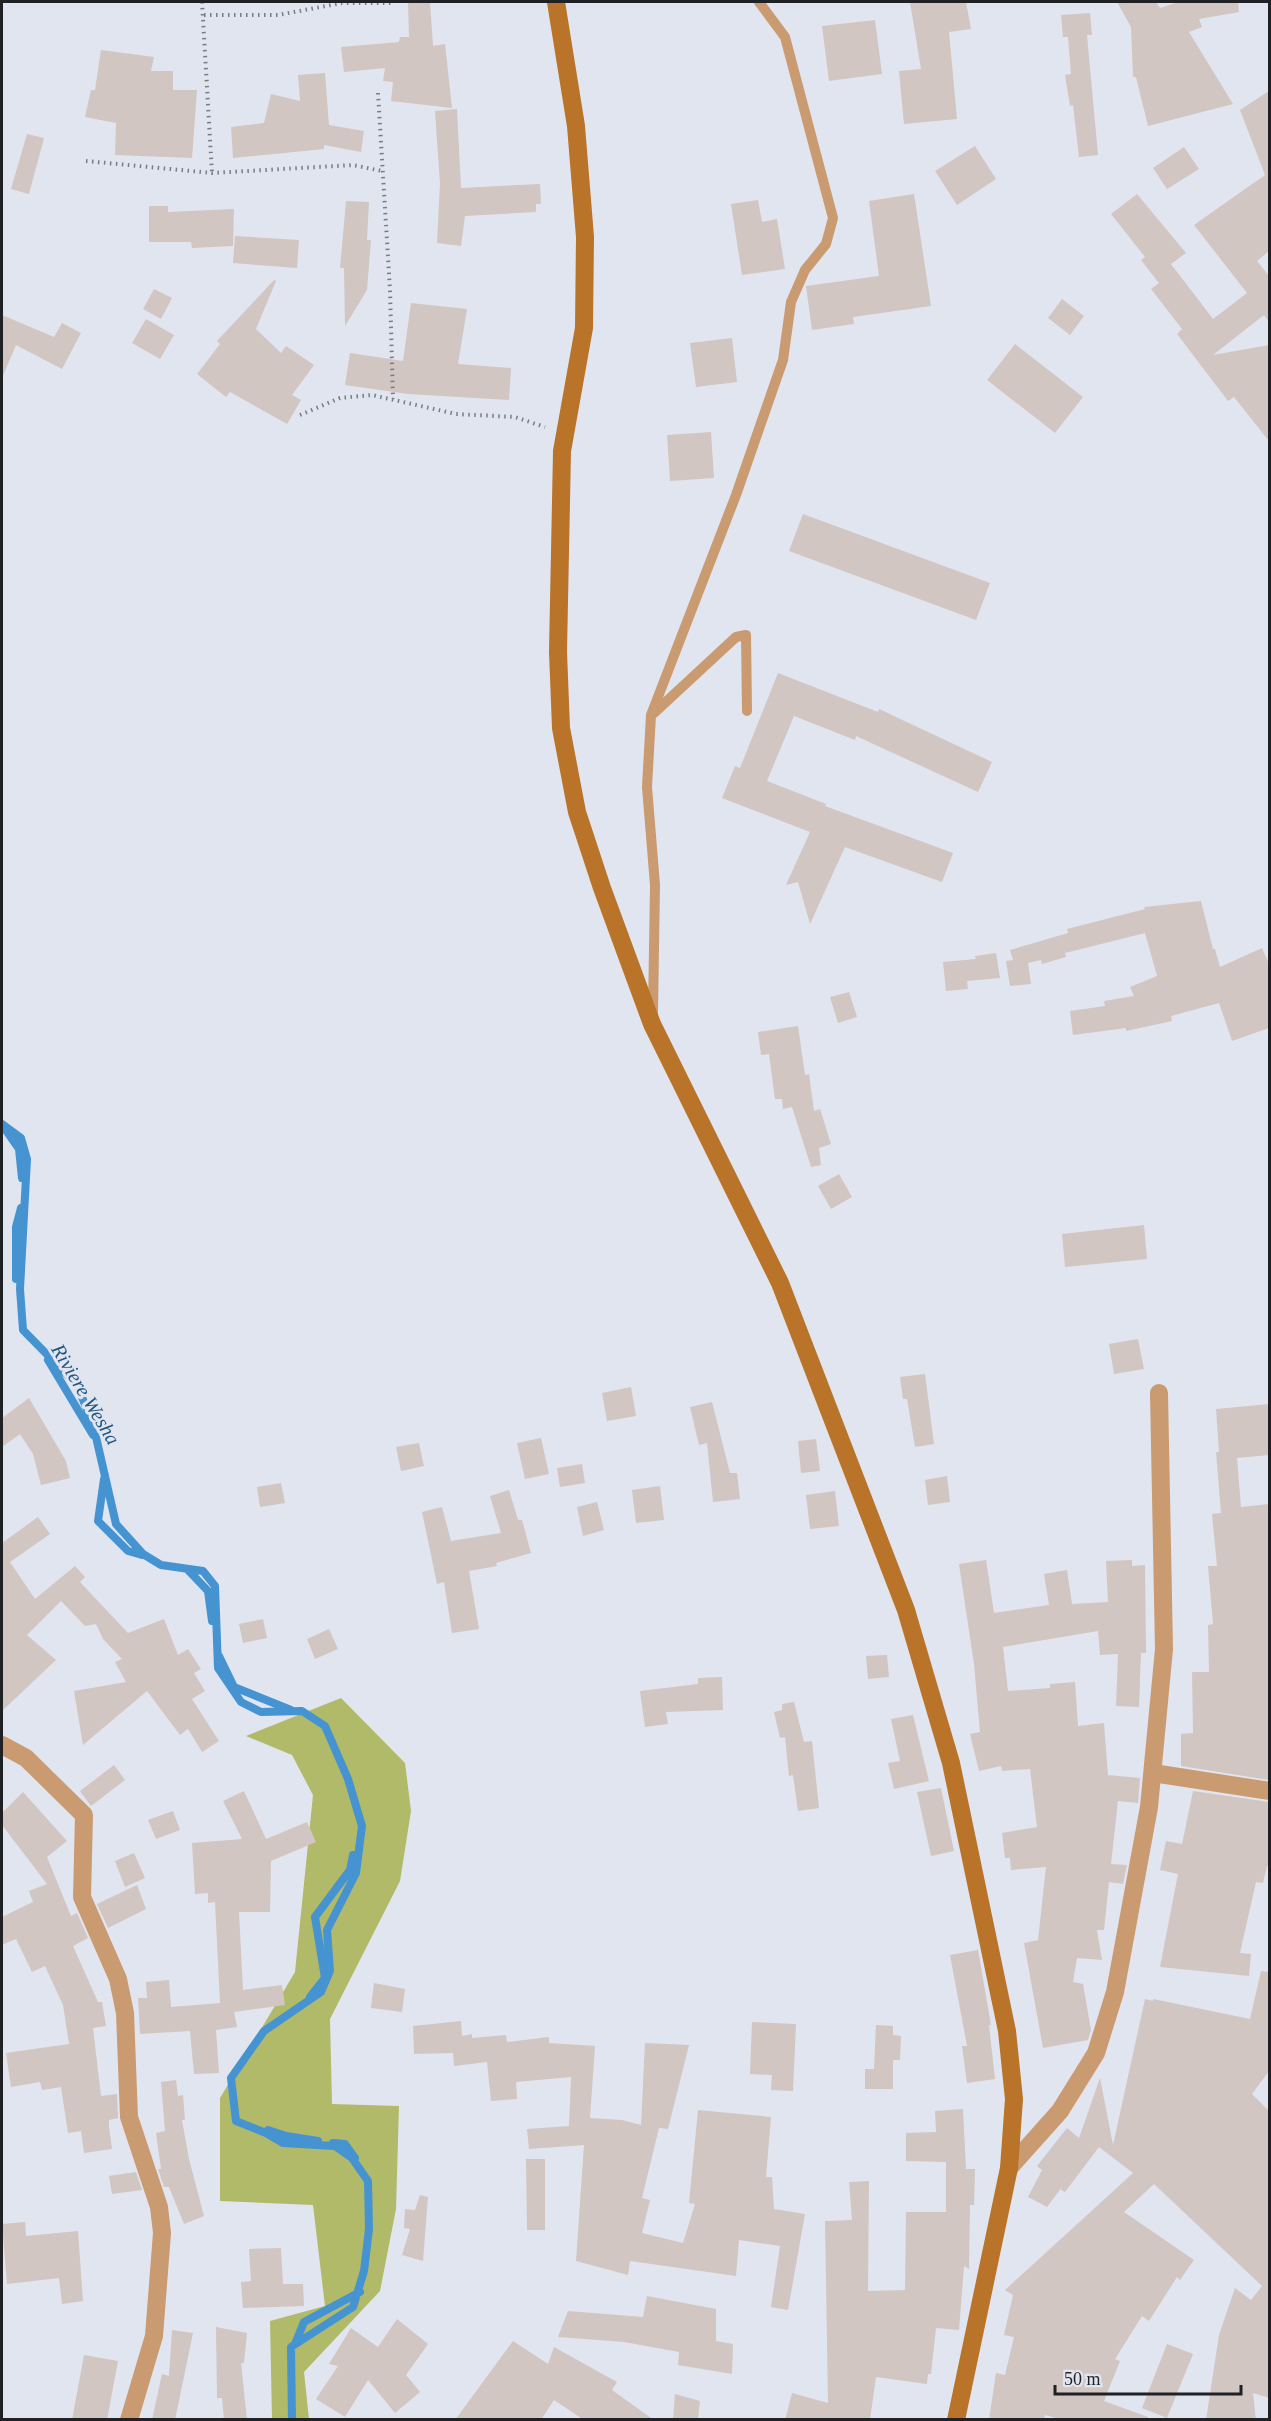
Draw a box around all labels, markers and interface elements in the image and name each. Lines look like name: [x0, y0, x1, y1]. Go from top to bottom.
water label: Riviere Wesha: [47, 1339, 125, 1448]
scale bar: [1055, 2358, 1241, 2396]
text: 50 m: [1064, 2369, 1101, 2389]

